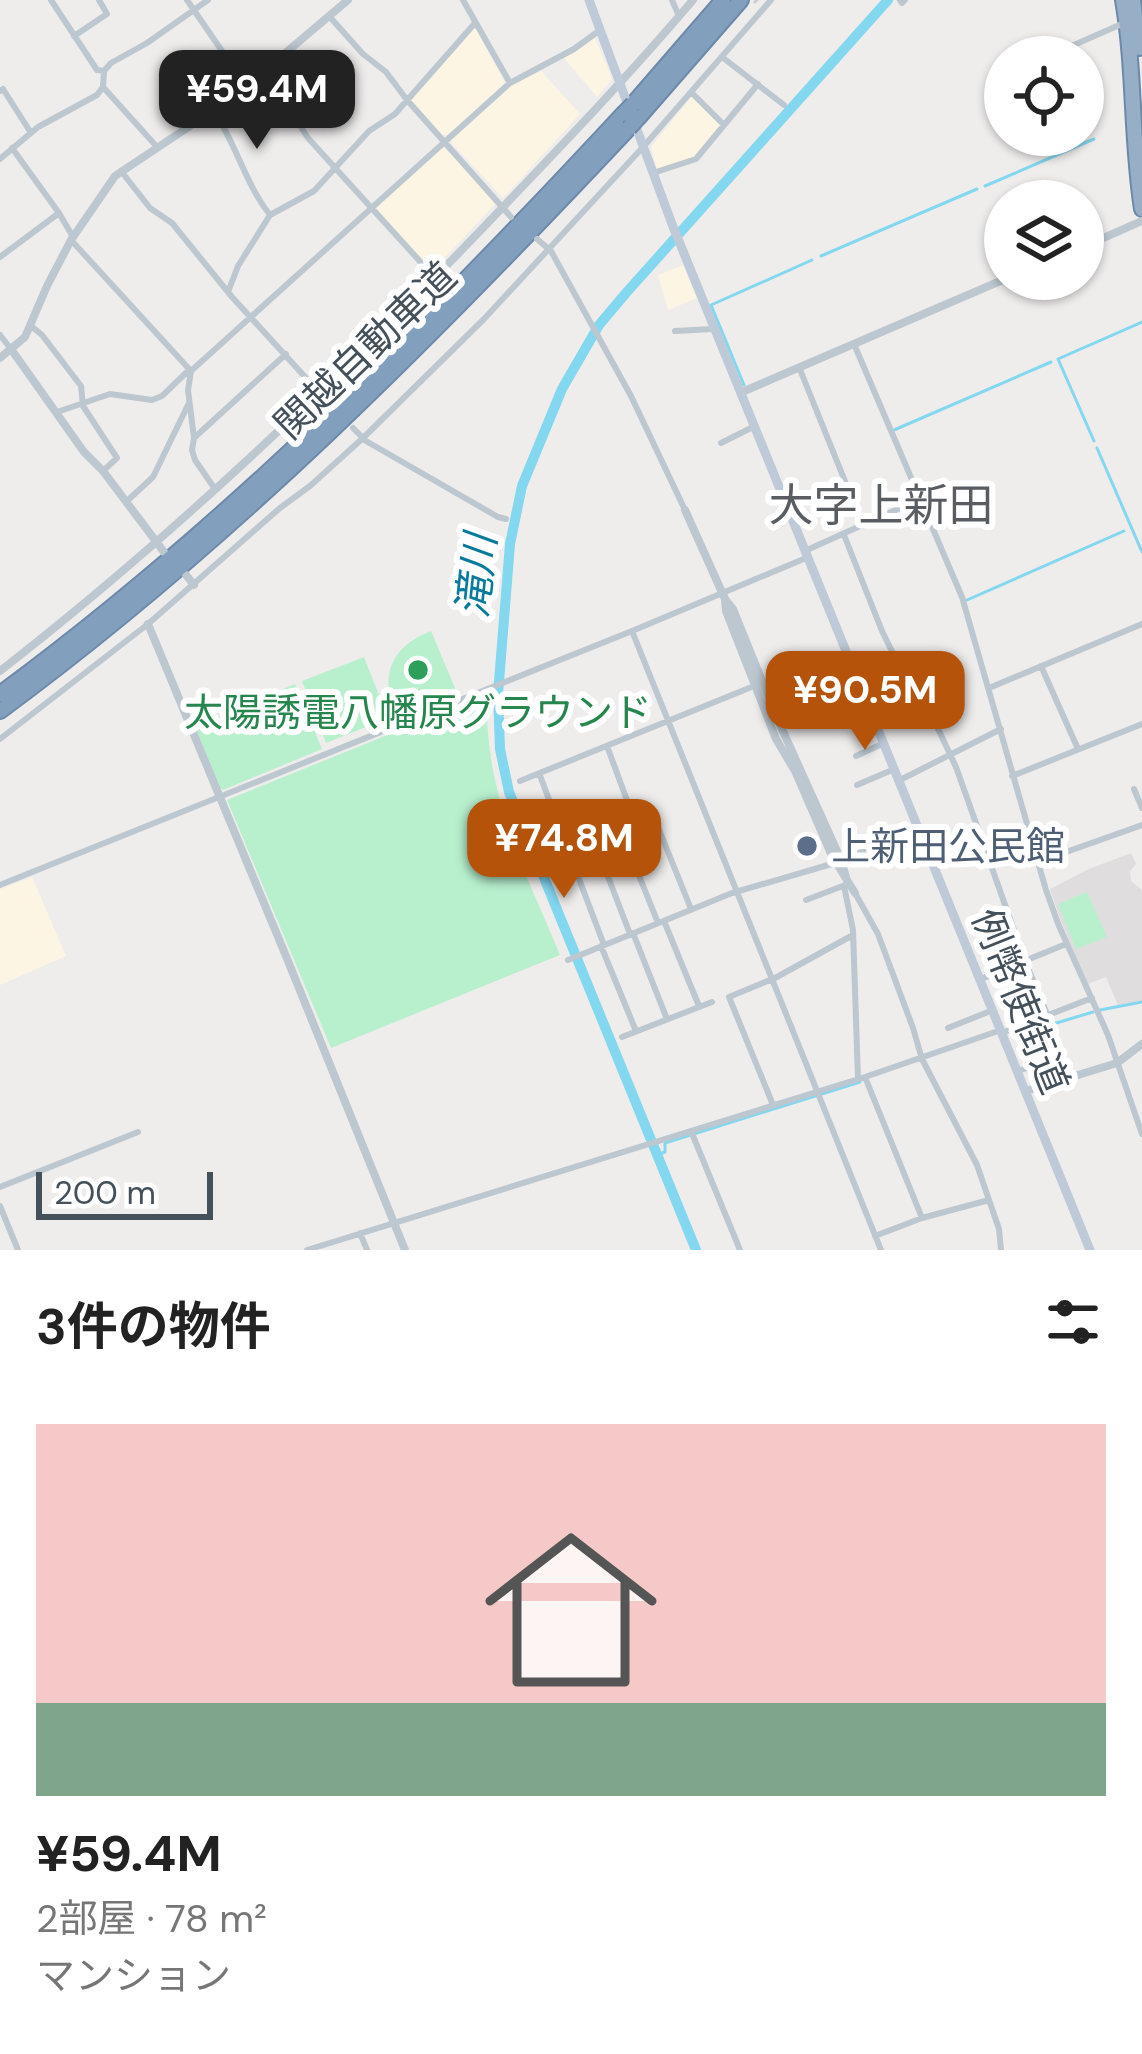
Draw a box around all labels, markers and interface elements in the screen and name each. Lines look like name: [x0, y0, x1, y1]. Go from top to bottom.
map controls: [984, 36, 1104, 300]
button: locate: [984, 36, 1104, 156]
pin: ¥59.4M: [159, 50, 355, 152]
text: ¥59.4M: [186, 63, 328, 114]
button: layers: [984, 180, 1104, 300]
street label: 関越自動車道: [263, 251, 467, 450]
district label: 大字上新田: [768, 476, 994, 535]
water label: 滝川: [445, 527, 509, 621]
pin: ¥90.5M: [767, 651, 963, 753]
marker: 太陽誘電八幡原グラウンド: [405, 657, 431, 683]
text: ¥90.5M: [793, 664, 937, 715]
place label: 太陽誘電八幡原グラウンド: [184, 687, 652, 738]
pin: ¥74.8M: [466, 799, 662, 901]
text: ¥74.8M: [494, 812, 634, 863]
place label: 上新田公民館: [831, 821, 1065, 872]
marker: 上新田公民館: [794, 833, 820, 859]
street label: 例幣使街道: [960, 901, 1081, 1101]
scale bar: [36, 1166, 213, 1219]
text: 200 m: [54, 1171, 156, 1214]
icon: filters: [1040, 1289, 1106, 1355]
text: 3件の物件: [36, 1293, 271, 1360]
icon: home: [463, 1502, 679, 1718]
text: ¥59.4M: [36, 1820, 222, 1887]
text: 2部屋 · 78 m²: [36, 1893, 267, 1944]
text: マンション: [36, 1950, 231, 2001]

